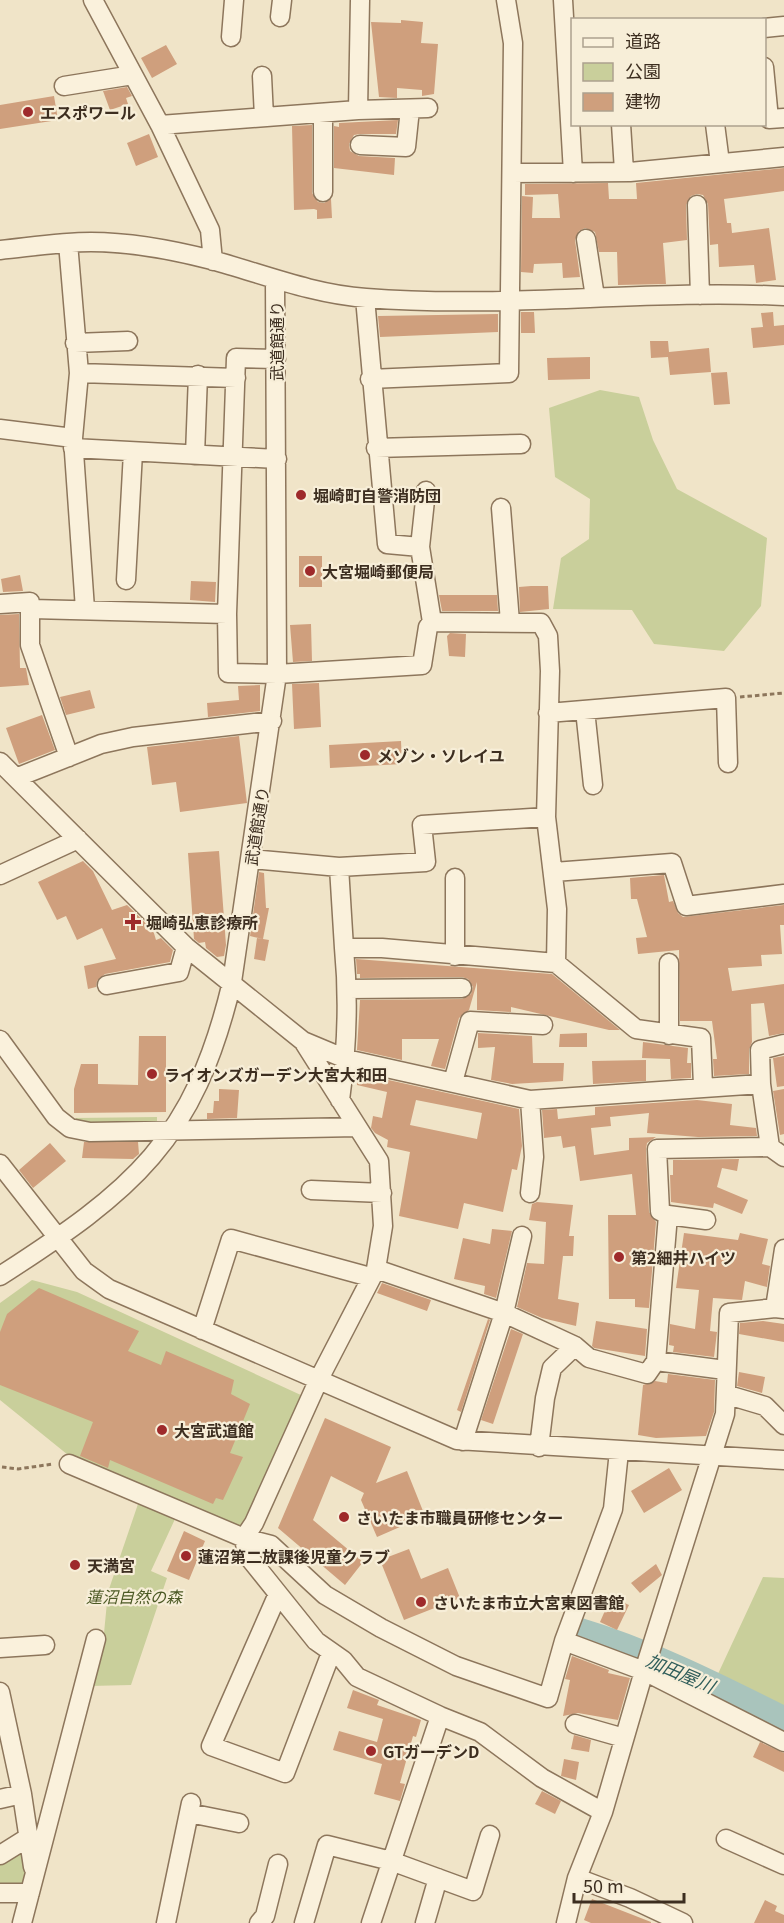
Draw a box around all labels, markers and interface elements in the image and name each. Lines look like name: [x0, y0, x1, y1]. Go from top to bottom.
legend: [571, 18, 766, 126]
text: 道路: [625, 27, 661, 53]
text: 公園: [625, 57, 661, 83]
text: 建物: [625, 87, 661, 113]
place label: エスポワール: [40, 100, 136, 124]
marker: エスポワール: [21, 105, 35, 119]
street label: 武道館通り: [264, 301, 288, 381]
place label: 堀崎町自警消防団: [313, 483, 441, 507]
marker: 堀崎町自警消防団: [294, 488, 308, 502]
place label: 大宮堀崎郵便局: [322, 559, 434, 583]
marker: 大宮堀崎郵便局: [303, 564, 317, 578]
place label: メゾン・ソレイユ: [377, 743, 505, 767]
marker: メゾン・ソレイユ: [358, 748, 372, 762]
street label: 武道館通り: [238, 785, 274, 867]
place label: 堀崎弘恵診療所: [146, 910, 258, 934]
marker: 堀崎弘恵診療所: [124, 913, 142, 931]
place label: ライオンズガーデン大宮大和田: [164, 1062, 388, 1086]
marker: ライオンズガーデン大宮大和田: [145, 1067, 159, 1081]
place label: 第2細井ハイツ: [631, 1245, 736, 1269]
marker: 第2細井ハイツ: [612, 1250, 626, 1264]
place label: 大宮武道館: [174, 1418, 254, 1442]
marker: 大宮武道館: [155, 1423, 169, 1437]
place label: さいたま市職員研修センター: [356, 1505, 564, 1529]
marker: さいたま市職員研修センター: [337, 1510, 351, 1524]
place label: 蓮沼第二放課後児童クラブ: [198, 1544, 390, 1568]
marker: 蓮沼第二放課後児童クラブ: [179, 1549, 193, 1563]
place label: 天満宮: [87, 1553, 135, 1577]
marker: 天満宮: [68, 1558, 82, 1572]
park label: 蓮沼自然の森: [86, 1584, 184, 1608]
place label: さいたま市立大宮東図書館: [433, 1590, 625, 1614]
marker: さいたま市立大宮東図書館: [414, 1595, 428, 1609]
water label: 加田屋川: [643, 1646, 721, 1699]
place label: GTガーデンD: [383, 1739, 479, 1763]
marker: GTガーデンD: [364, 1744, 378, 1758]
scale bar: [574, 1866, 684, 1904]
text: 50 m: [583, 1872, 624, 1898]

